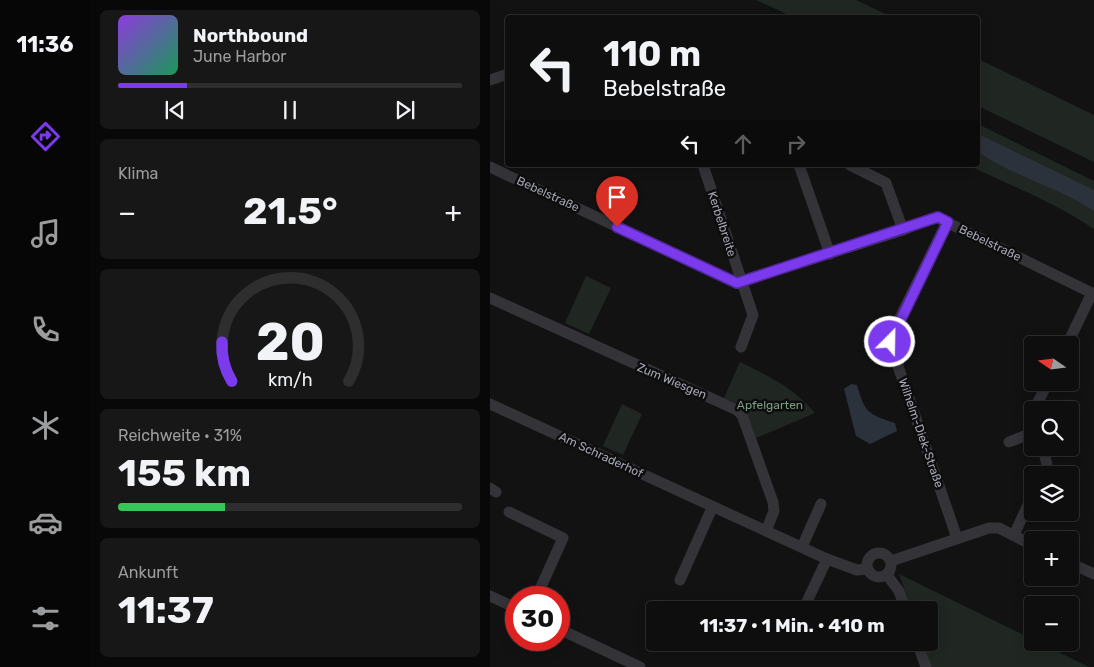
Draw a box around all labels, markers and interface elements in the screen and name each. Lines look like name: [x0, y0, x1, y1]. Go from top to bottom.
text: Northbound: [193, 24, 308, 47]
text: 11:36: [16, 31, 74, 58]
text: 110 m: [603, 33, 701, 75]
icon: left: [520, 35, 585, 100]
text: June Harbor: [193, 47, 286, 66]
text: Bebelstraße: [603, 75, 726, 102]
icon: previous: [161, 96, 189, 124]
icon: pause: [276, 96, 304, 124]
icon: next: [391, 96, 419, 124]
icon: directions: [28, 119, 63, 154]
icon: left: [676, 130, 704, 158]
icon: ahead: [729, 130, 757, 158]
icon: right: [782, 130, 810, 158]
text: Klima: [118, 164, 158, 183]
street label: Bebelstraße: [515, 173, 582, 215]
pin: [596, 176, 638, 227]
icon: arrive: [603, 183, 631, 211]
text: 21.5°: [243, 188, 338, 234]
street label: Kerbelbreite: [705, 190, 739, 259]
text: −: [118, 196, 136, 229]
text: +: [445, 196, 462, 229]
icon: music: [28, 216, 63, 251]
street label: Bebelstraße: [957, 222, 1024, 264]
text: 20: [255, 311, 325, 373]
icon: phone: [28, 312, 63, 347]
position arrow: [863, 315, 915, 367]
north arrow: [1024, 336, 1079, 391]
map controls: [1024, 336, 1079, 651]
street label: Zum Wiesgen: [635, 360, 709, 402]
text: km/h: [268, 369, 312, 390]
street label: Wilhelm-Diek-Straße: [896, 376, 946, 490]
park label: Apfelgarten: [737, 398, 803, 412]
button: search: [1024, 401, 1079, 456]
icon: climate: [28, 408, 63, 443]
text: Reichweite · 31%: [118, 426, 242, 445]
street label: Am Schraderhof: [557, 429, 646, 481]
text: 155 km: [118, 450, 251, 496]
button: layers: [1024, 466, 1079, 521]
icon: car: [28, 505, 63, 540]
button: +: [1024, 531, 1079, 586]
text: Ankunft: [118, 563, 178, 582]
speed limit sign: 30: [505, 586, 570, 651]
text: 11:37: [118, 587, 214, 633]
button: −: [1024, 596, 1079, 651]
icon: filters: [28, 601, 63, 636]
text: 11:37 · 1 Min. · 410 m: [699, 614, 885, 637]

